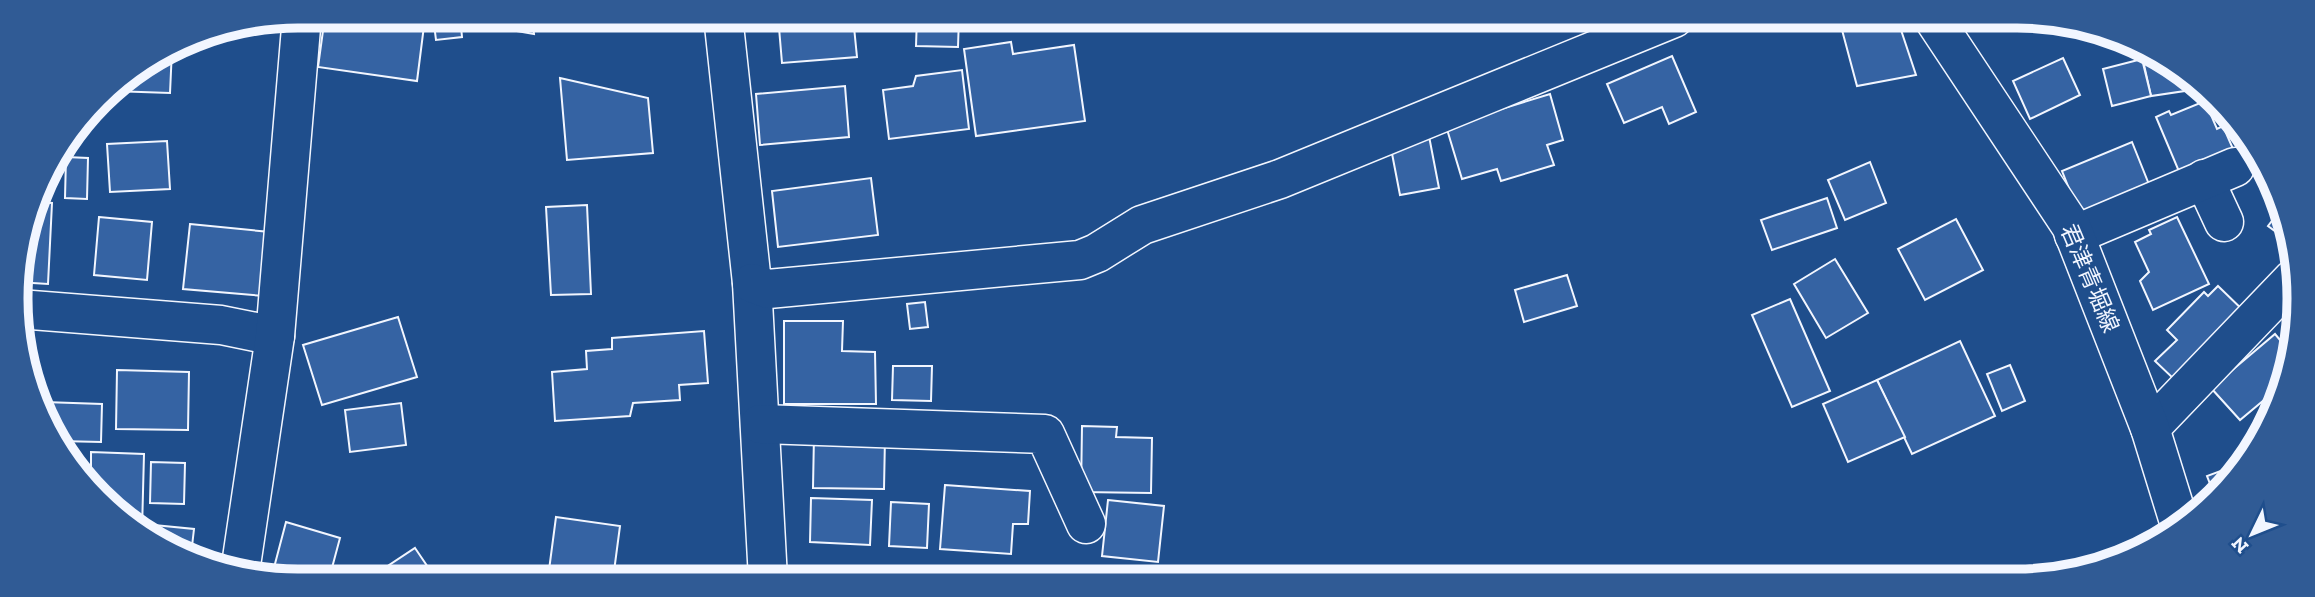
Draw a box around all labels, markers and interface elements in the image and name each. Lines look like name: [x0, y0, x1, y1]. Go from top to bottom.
street label: 君津青堀線: [2055, 220, 2125, 336]
north arrow: [2217, 499, 2287, 569]
text: N: [2227, 532, 2253, 558]

